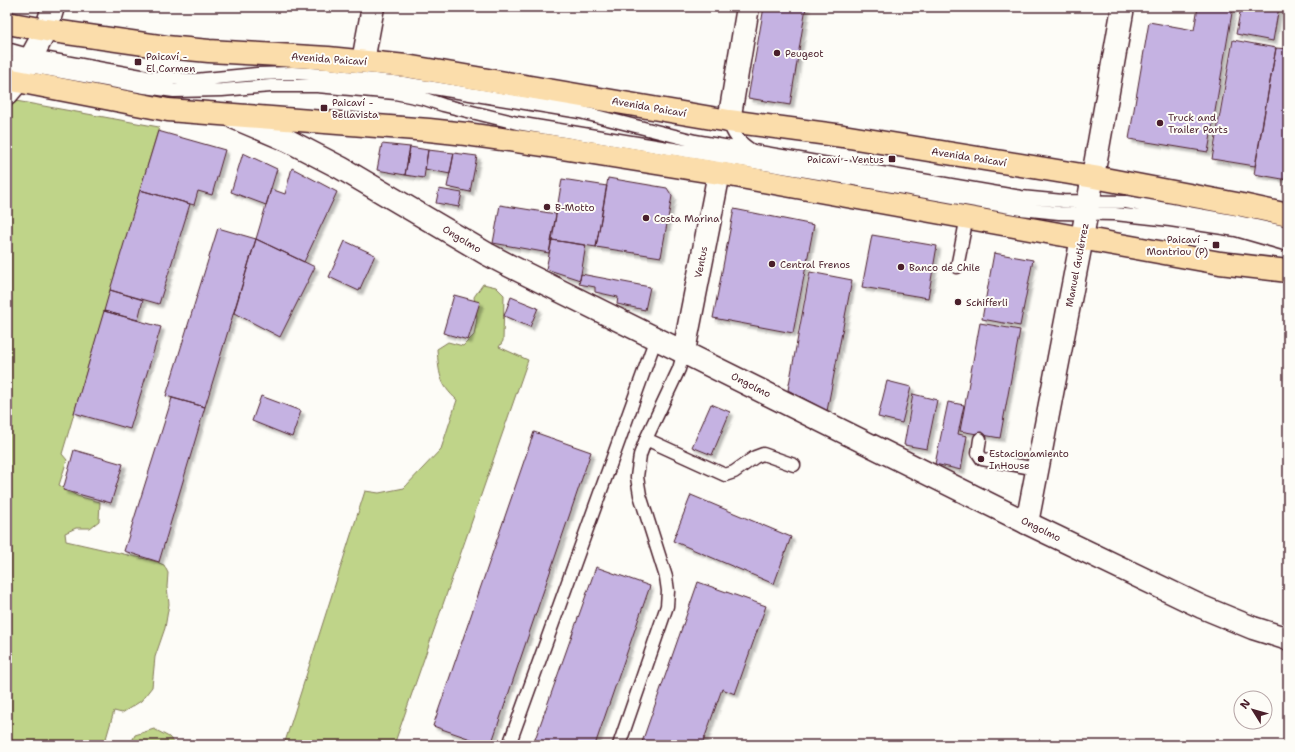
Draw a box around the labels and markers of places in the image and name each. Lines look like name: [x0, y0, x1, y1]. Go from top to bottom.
place label: Peugeot: [785, 47, 824, 60]
marker: Peugeot: [772, 48, 782, 58]
place label: Paicaví - El Carmen: [146, 50, 195, 75]
marker: Paicaví - El Carmen: [133, 57, 143, 67]
place label: Paicaví - Bellavista: [332, 96, 379, 121]
marker: Paicaví - Bellavista: [319, 103, 329, 113]
place label: Truck and Trailer Parts: [1168, 111, 1228, 136]
marker: Truck and Trailer Parts: [1155, 118, 1165, 128]
place label: Paicaví - Ventus: [807, 153, 884, 166]
marker: Paicaví - Ventus: [887, 154, 897, 164]
place label: B-Motto: [555, 201, 595, 214]
marker: B-Motto: [542, 202, 552, 212]
place label: Costa Marina: [654, 212, 720, 225]
marker: Costa Marina: [641, 213, 651, 223]
place label: Paicaví - Montriou (P): [1147, 233, 1208, 258]
marker: Paicaví - Montriou (P): [1211, 240, 1221, 250]
place label: Central Frenos: [780, 258, 850, 271]
marker: Central Frenos: [767, 259, 777, 269]
place label: Banco de Chile: [909, 261, 980, 274]
marker: Banco de Chile: [896, 262, 906, 272]
place label: Schifferli: [966, 296, 1008, 309]
marker: Schifferli: [953, 297, 963, 307]
place label: Estacionamiento InHouse: [989, 447, 1069, 472]
marker: Estacionamiento InHouse: [976, 454, 986, 464]

